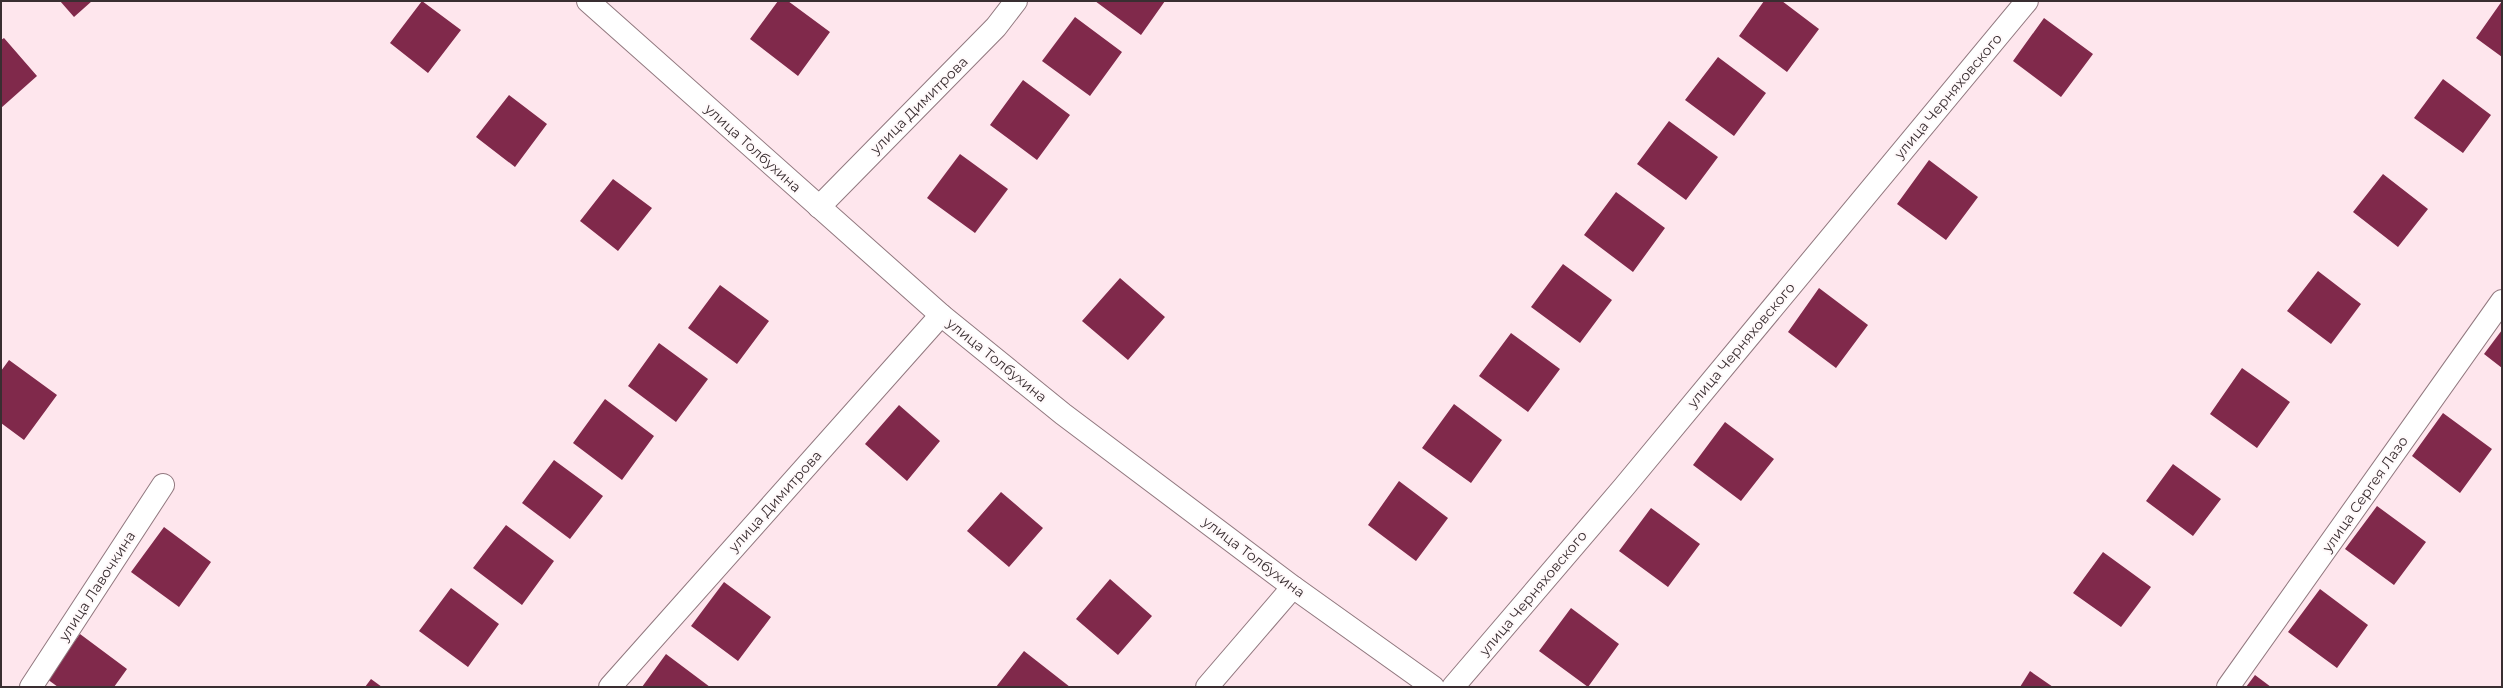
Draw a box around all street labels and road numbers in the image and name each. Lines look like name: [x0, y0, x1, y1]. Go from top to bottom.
street label: улица Черняховского: [1890, 30, 2006, 163]
street label: улица Димитрова: [866, 52, 972, 158]
street label: улица Толбухина: [700, 99, 805, 196]
street label: улица Черняховского: [1683, 279, 1799, 412]
street label: улица Толбухина: [942, 313, 1051, 406]
street label: улица Сергея Лазо: [2318, 432, 2412, 556]
street label: улица Димитрова: [724, 446, 825, 556]
street label: улица Толбухина: [1198, 512, 1309, 601]
street label: улица Черняховского: [1475, 527, 1591, 660]
street label: улица Лавочкина: [54, 528, 139, 645]

